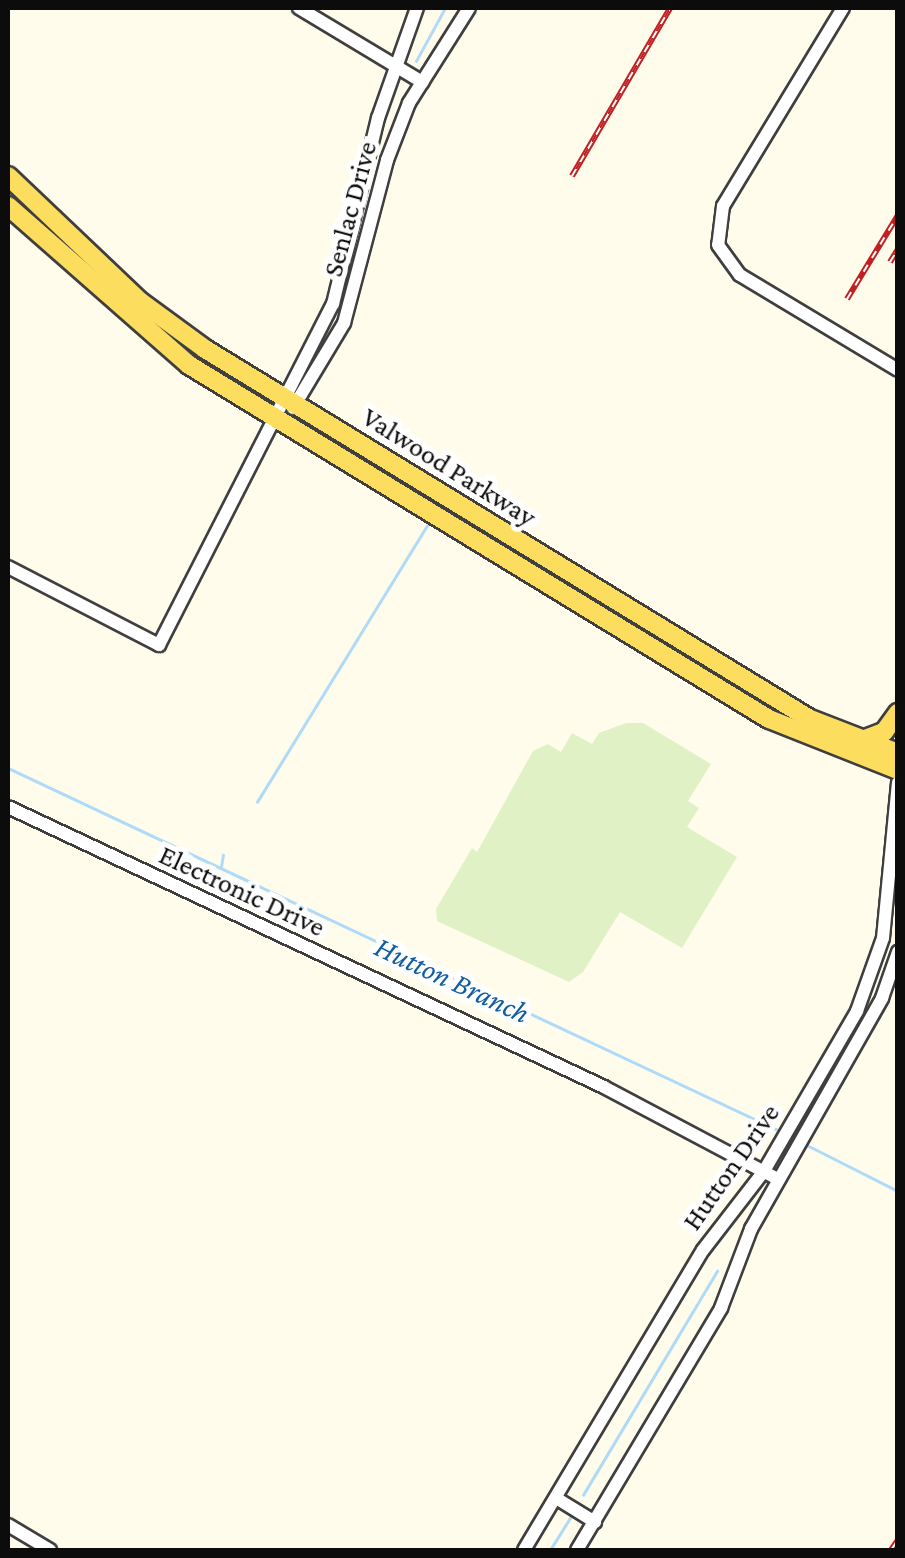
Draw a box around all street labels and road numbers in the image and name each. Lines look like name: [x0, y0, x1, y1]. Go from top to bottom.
street label: Senlac Drive: [316, 138, 384, 280]
street label: Valwood Parkway: [356, 400, 542, 534]
street label: Electronic Drive: [154, 838, 330, 944]
street label: Hutton Drive: [675, 1097, 787, 1237]

